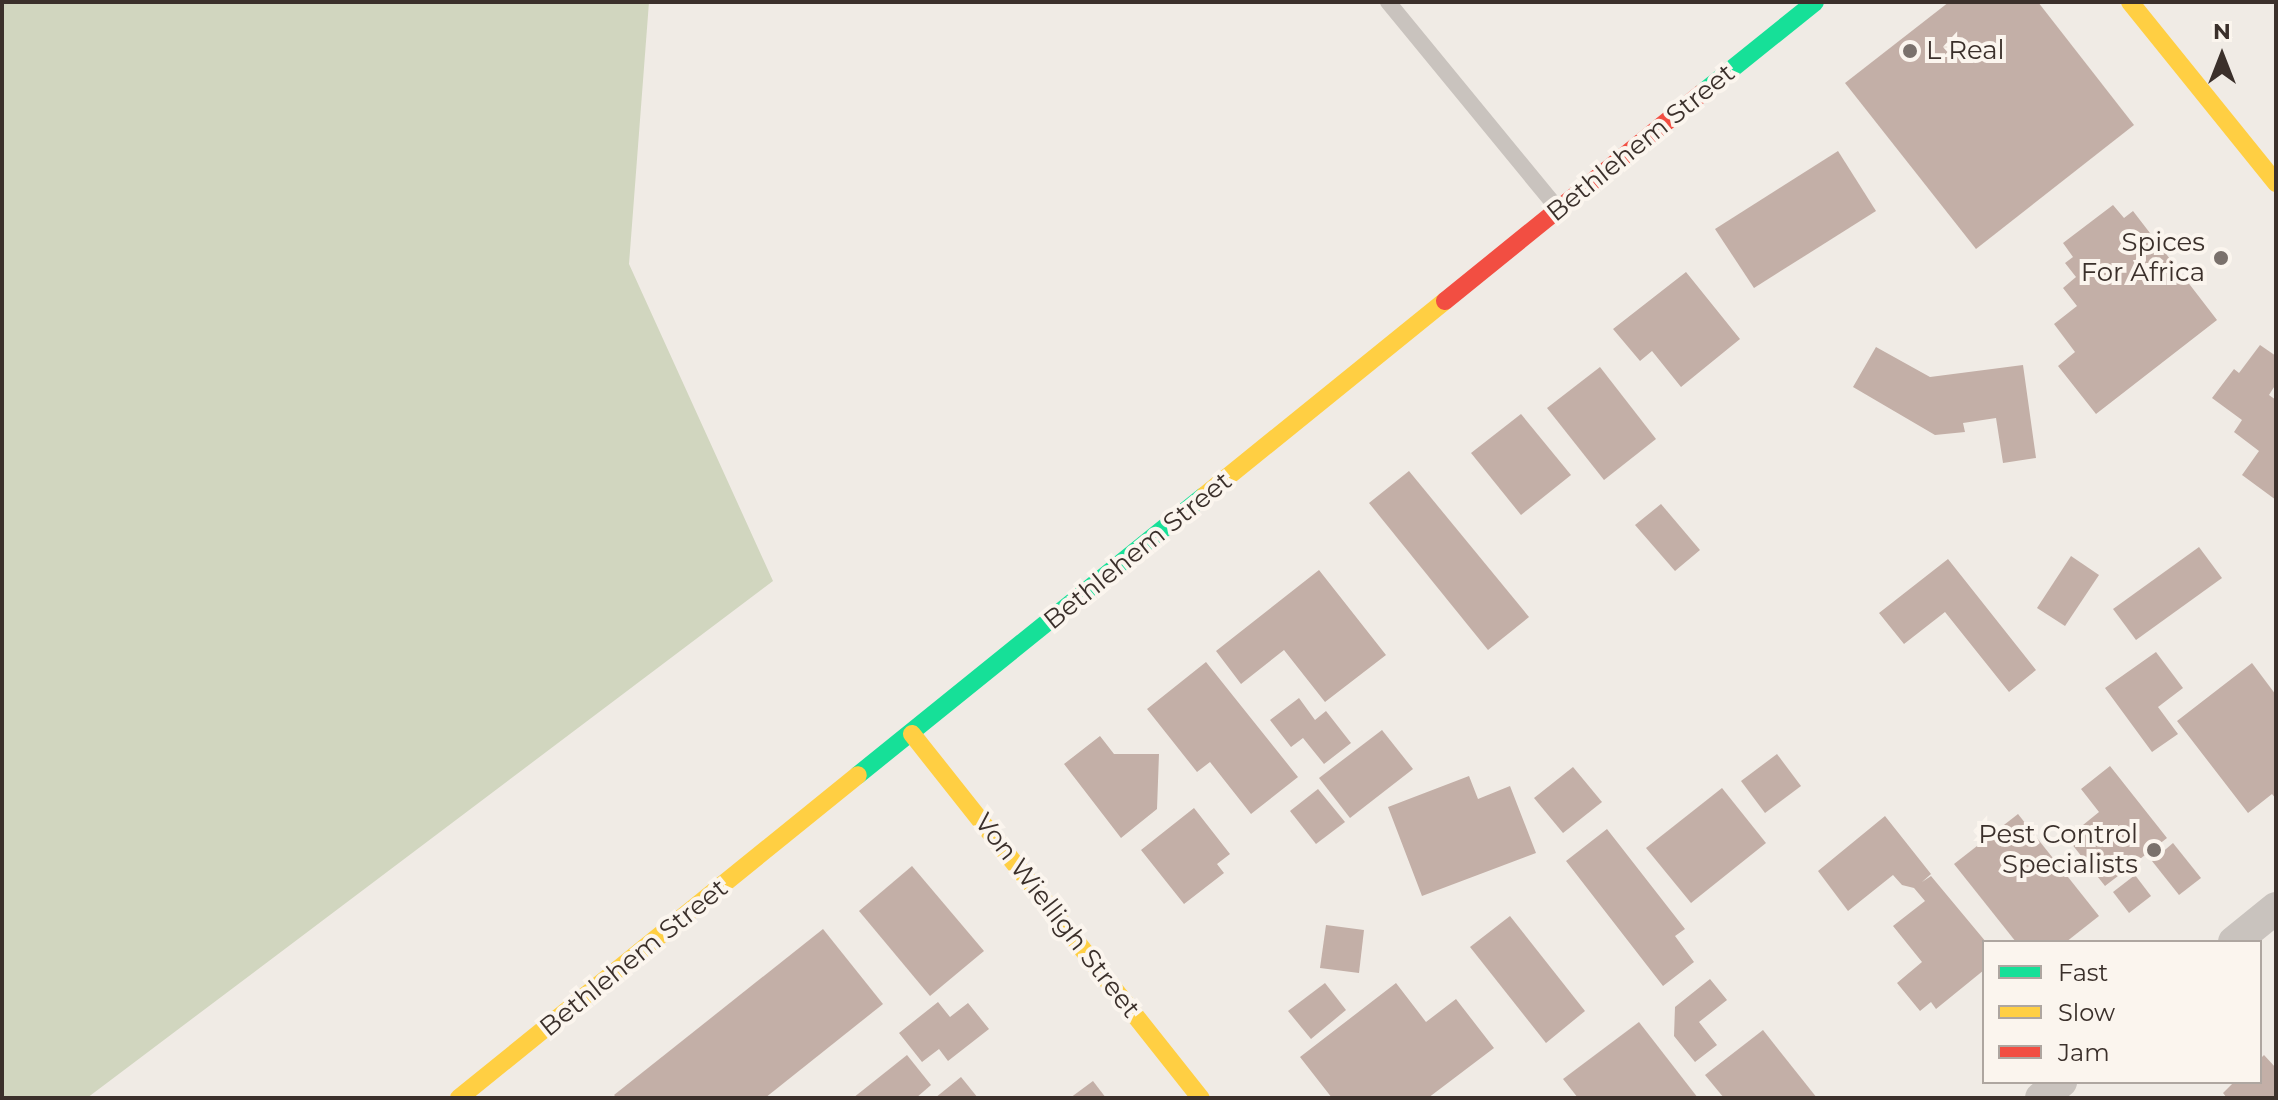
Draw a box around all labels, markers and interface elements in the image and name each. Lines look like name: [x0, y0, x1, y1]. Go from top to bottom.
north arrow: [2182, 16, 2262, 96]
text: N: [2213, 18, 2231, 45]
place label: L Real: [1926, 35, 2005, 67]
marker: L Real: [1901, 42, 1919, 60]
street label: Bethlehem Street: [1541, 58, 1741, 228]
place label: Spices For Africa: [2081, 227, 2205, 288]
marker: Spices For Africa: [2212, 249, 2230, 267]
street label: Bethlehem Street: [1038, 466, 1238, 636]
street label: Von Wielligh Street: [968, 808, 1146, 1024]
place label: Pest Control Specialists: [1978, 819, 2138, 880]
marker: Pest Control Specialists: [2145, 841, 2163, 859]
street label: Bethlehem Street: [534, 873, 734, 1043]
legend: [1982, 940, 2262, 1084]
text: Fast: [2058, 958, 2108, 987]
text: Slow: [2058, 998, 2115, 1027]
text: Jam: [2058, 1038, 2110, 1067]

